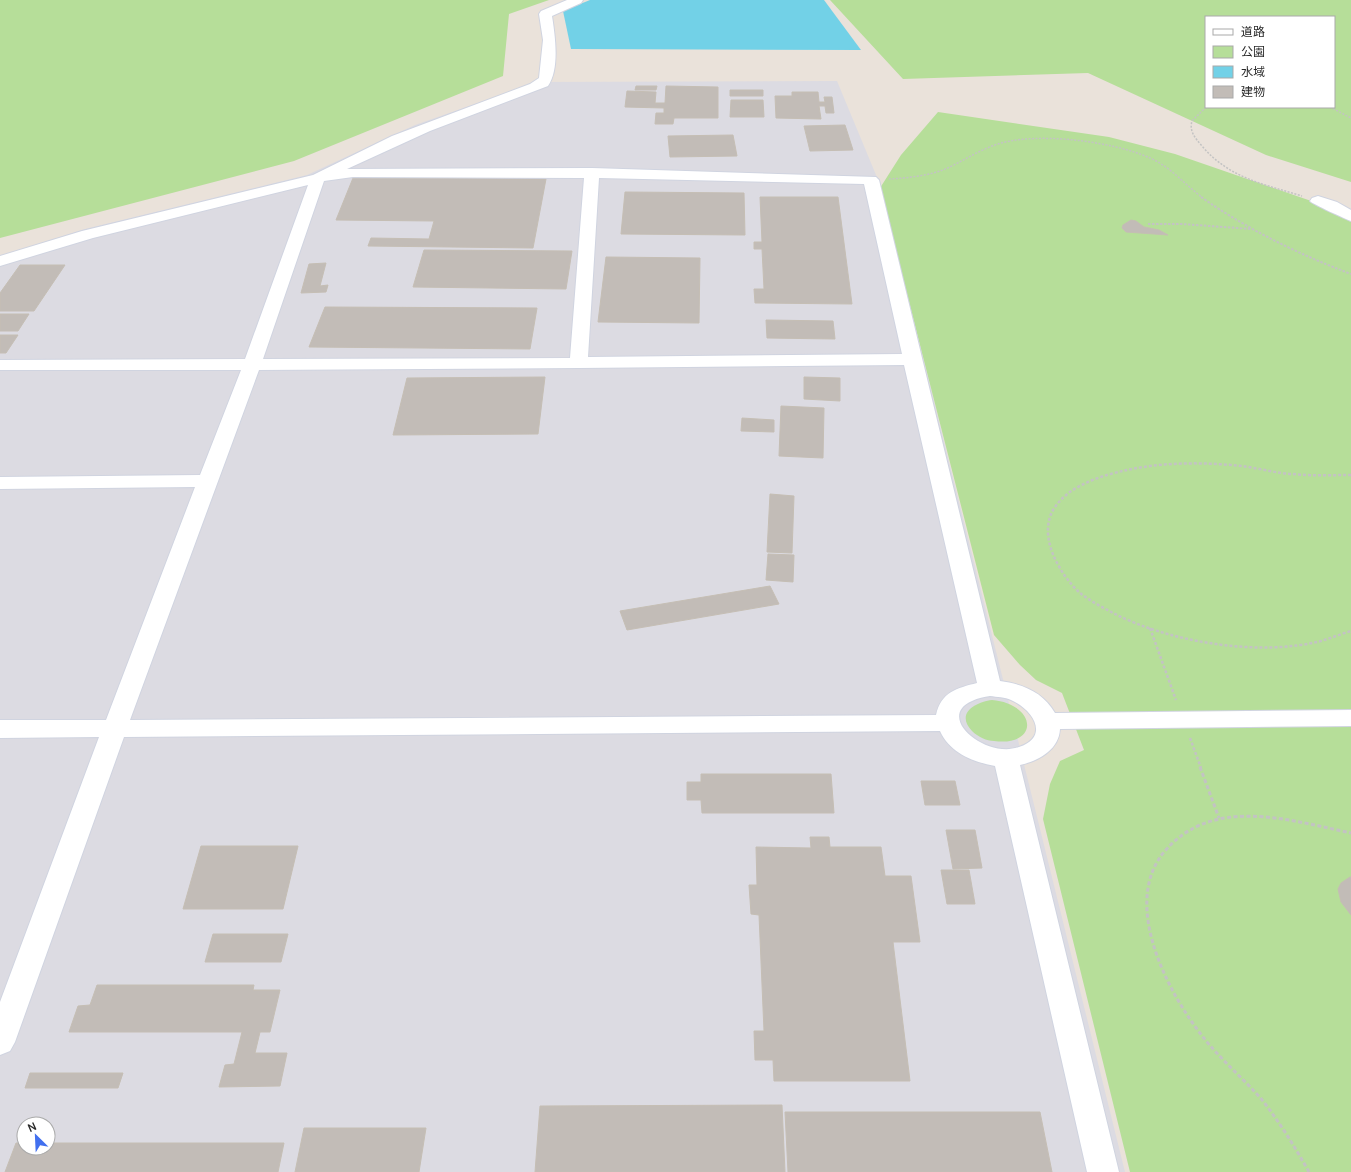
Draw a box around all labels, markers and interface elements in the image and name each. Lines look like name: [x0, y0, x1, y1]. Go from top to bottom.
legend: [1205, 16, 1335, 108]
text: 道路: [1241, 23, 1265, 40]
text: 公園: [1241, 43, 1265, 60]
text: 水域: [1241, 63, 1265, 80]
text: 建物: [1241, 83, 1265, 100]
north arrow: [16, 1116, 56, 1156]
text: N: [25, 1118, 38, 1135]

